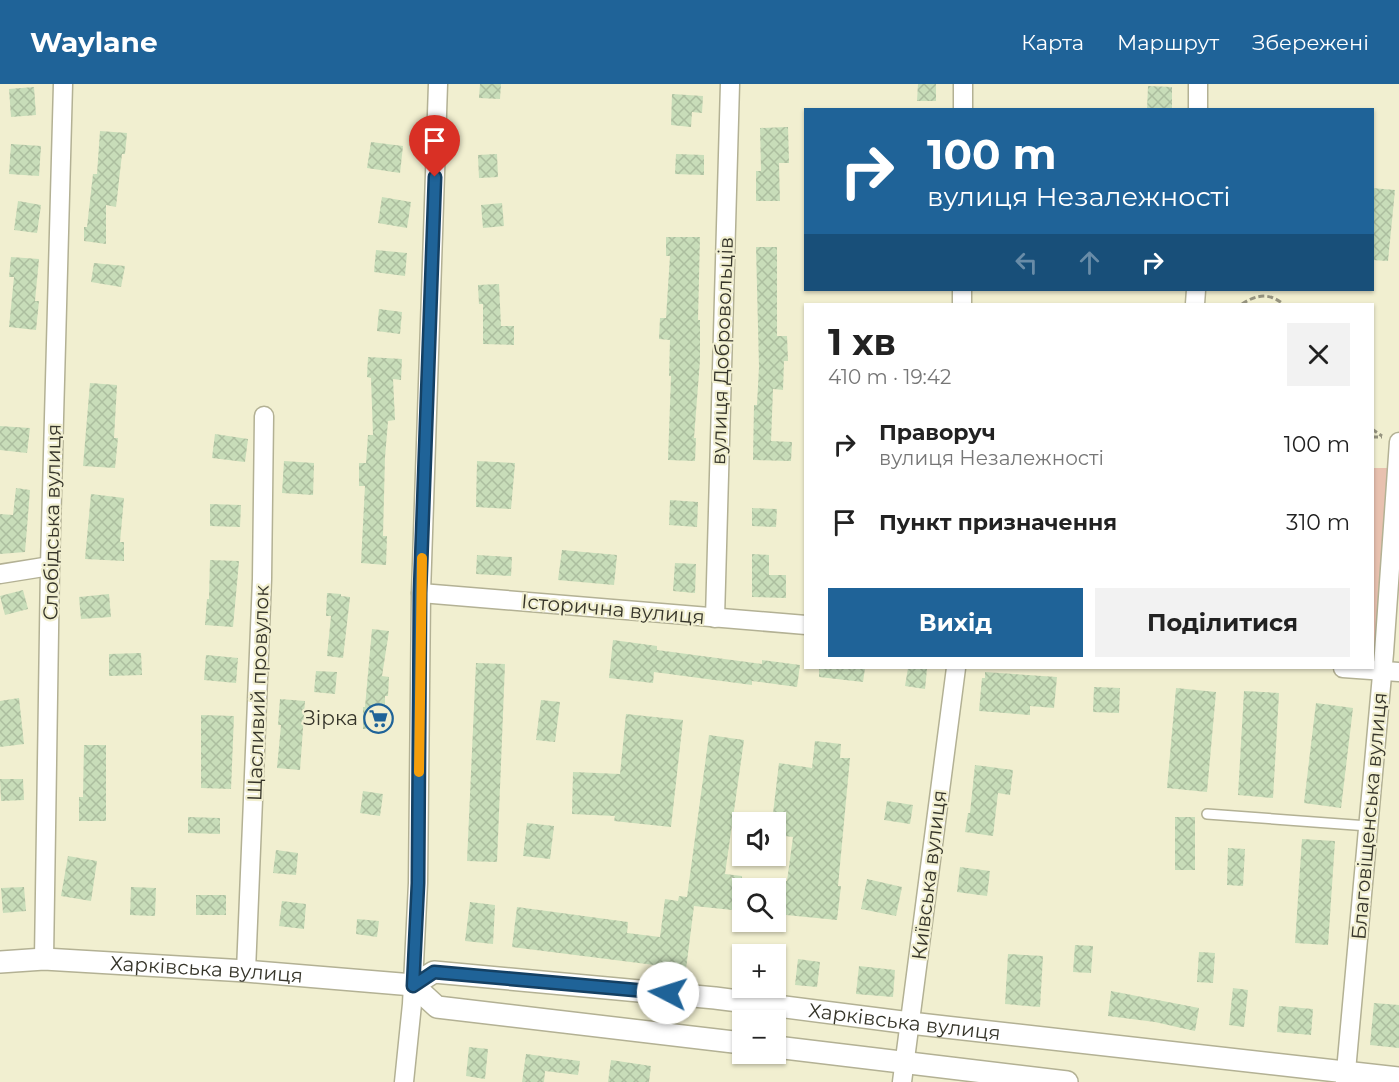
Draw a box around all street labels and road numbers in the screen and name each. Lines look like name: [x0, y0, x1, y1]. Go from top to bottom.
street label: вулиця Добровольців: [706, 237, 738, 465]
street label: Слобідська вулиця: [38, 423, 66, 621]
street label: Щасливий провулок: [242, 584, 274, 801]
street label: Історична вулиця: [520, 589, 706, 629]
street label: Благовіщенська вулиця: [1346, 691, 1392, 941]
street label: Київська вулиця: [907, 789, 951, 961]
street label: Харківська вулиця: [109, 951, 304, 988]
street label: Харківська вулиця: [807, 998, 1002, 1045]

